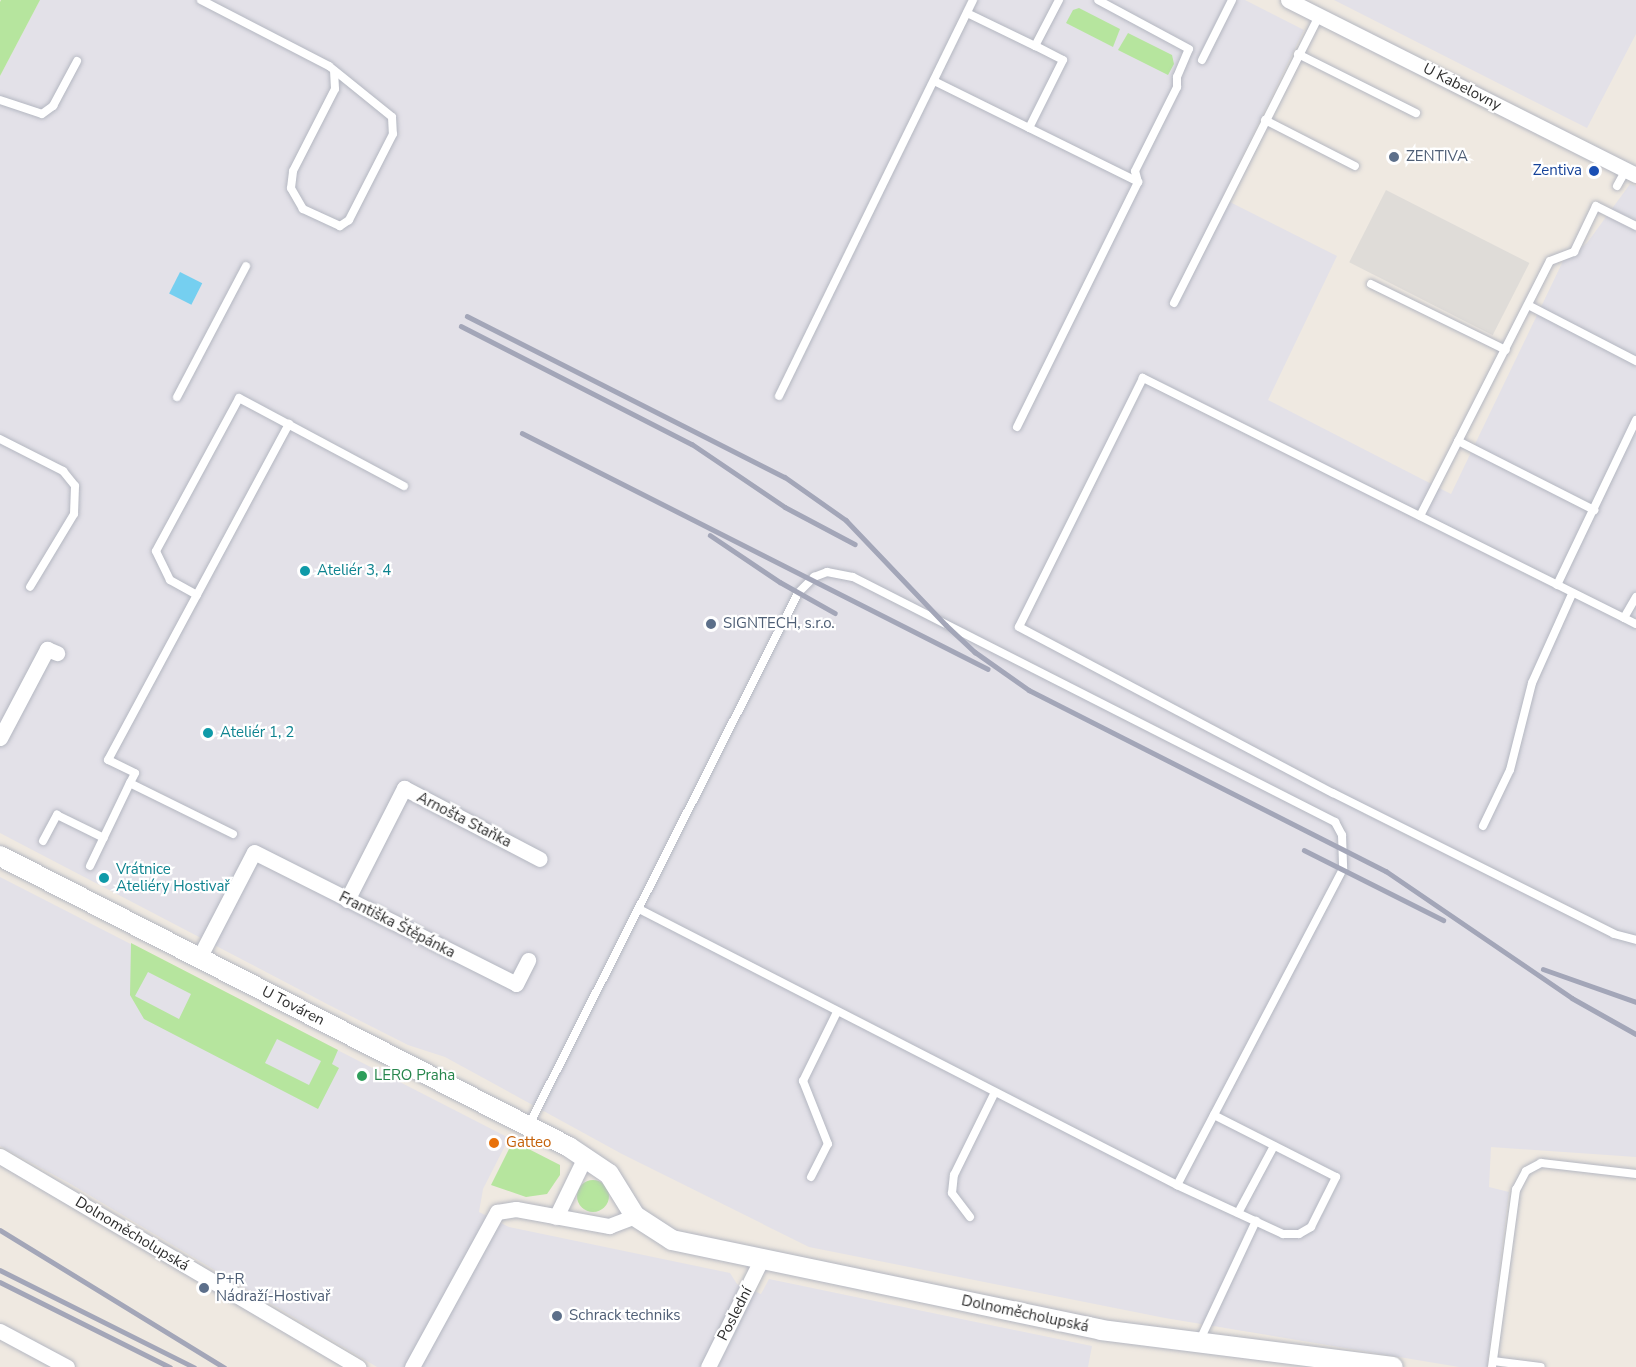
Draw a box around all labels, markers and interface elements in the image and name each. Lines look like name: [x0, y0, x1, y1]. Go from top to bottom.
street label: U Kabelovny: [1420, 60, 1504, 114]
place label: ZENTIVA: [1406, 148, 1468, 166]
marker: ZENTIVA: [1387, 150, 1401, 164]
place label: Zentiva: [1533, 162, 1582, 180]
marker: Zentiva: [1587, 164, 1601, 178]
place label: Ateliér 3, 4: [317, 562, 391, 580]
marker: Ateliér 3, 4: [298, 564, 312, 578]
place label: SIGNTECH, s.r.o.: [723, 615, 835, 633]
marker: SIGNTECH, s.r.o.: [704, 617, 718, 631]
place label: Ateliér 1, 2: [220, 724, 294, 742]
marker: Ateliér 1, 2: [201, 726, 215, 740]
street label: Arnošta Staňka: [414, 788, 514, 852]
place label: Vrátnice Ateliéry Hostivař: [116, 860, 230, 895]
marker: Vrátnice Ateliéry Hostivař: [97, 871, 111, 885]
street label: Františka Štěpánka: [336, 888, 458, 962]
street label: U Továren: [259, 983, 327, 1029]
place label: LERO Praha: [374, 1067, 455, 1085]
marker: LERO Praha: [355, 1069, 369, 1083]
place label: Gatteo: [506, 1134, 551, 1152]
marker: Gatteo: [487, 1136, 501, 1150]
street label: Dolnoměcholupská: [72, 1193, 192, 1275]
place label: P+R Nádraží-Hostivař: [216, 1270, 330, 1305]
marker: P+R Nádraží-Hostivař: [197, 1281, 211, 1295]
street label: Poslední: [714, 1284, 756, 1344]
street label: Dolnoměcholupská: [960, 1292, 1090, 1336]
place label: Schrack techniks: [569, 1307, 680, 1325]
marker: Schrack techniks: [550, 1309, 564, 1323]

